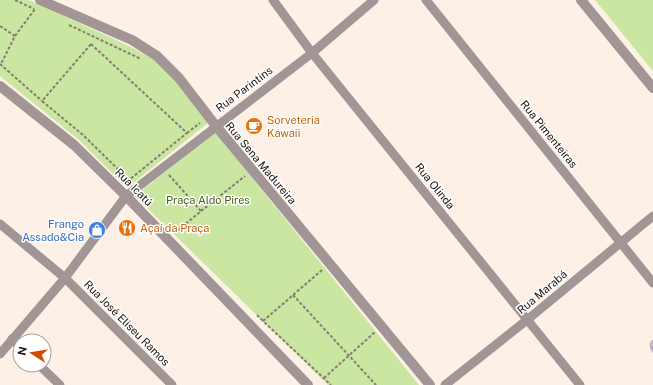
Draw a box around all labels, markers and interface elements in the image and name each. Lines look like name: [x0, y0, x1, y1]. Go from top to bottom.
street label: Rua Parintins: [213, 64, 275, 114]
street label: Rua Pimenteiras: [518, 98, 580, 170]
place label: Sorveteria Kawaii: [267, 114, 320, 139]
cafe icon: Sorveteria Kawaii: [244, 116, 264, 136]
street label: Rua Sena Madureira: [223, 120, 299, 206]
street label: Rua Olinda: [413, 161, 457, 211]
street label: Rua Icatú: [113, 166, 155, 208]
park label: Praça Aldo Pires: [166, 194, 250, 207]
place label: Frango Assado&Cia: [22, 218, 84, 243]
restaurant icon: Açaí da Praça: [117, 218, 137, 238]
shop icon: Frango Assado&Cia: [87, 220, 107, 240]
place label: Açaí da Praça: [140, 222, 209, 235]
street label: Rua Marabá: [515, 268, 569, 316]
street label: Rua José Eliseu Ramos: [82, 278, 172, 368]
north arrow: [12, 333, 52, 373]
text: N: [15, 345, 29, 356]

